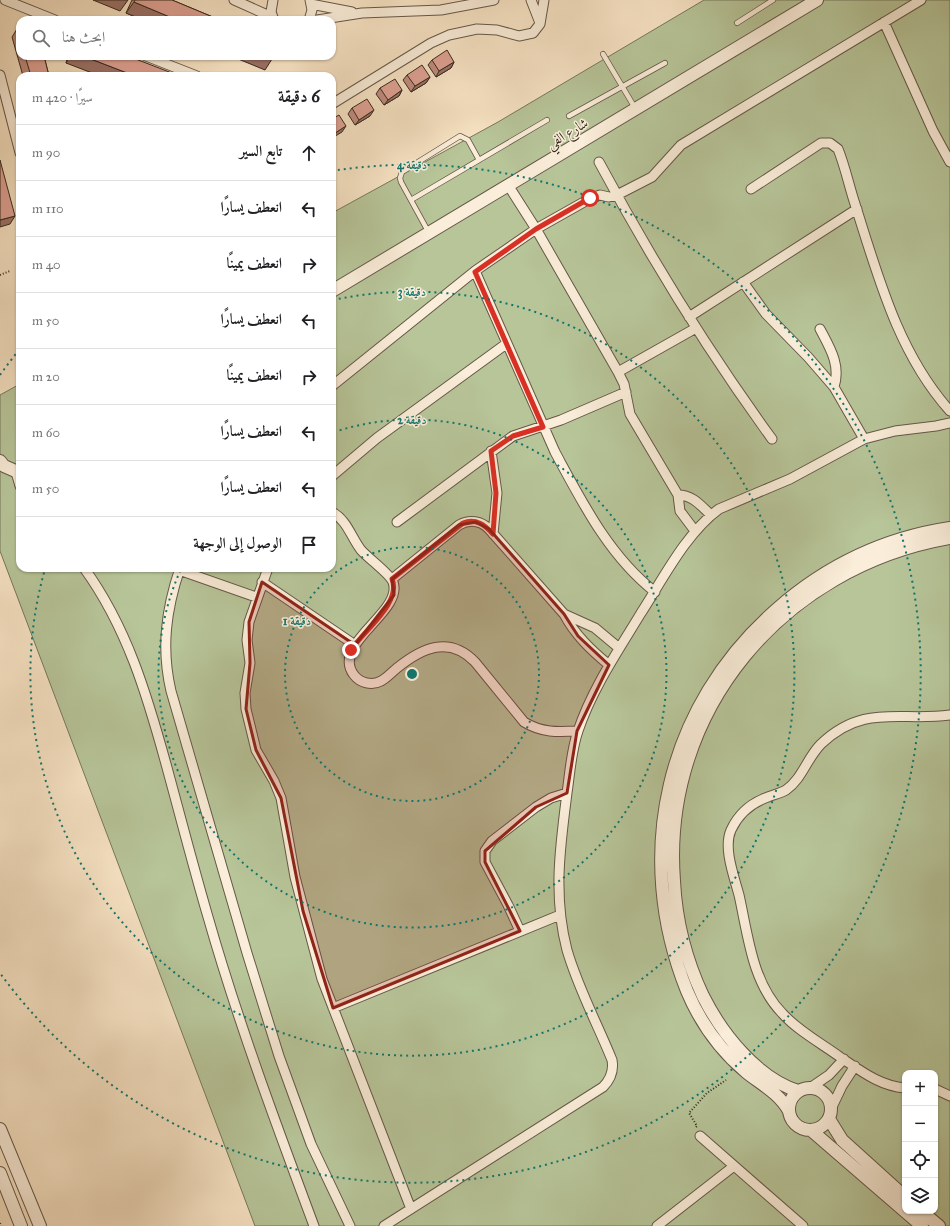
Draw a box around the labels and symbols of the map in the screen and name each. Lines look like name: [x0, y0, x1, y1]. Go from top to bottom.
street label: شارع الفي: [543, 114, 594, 157]
text: 4 دقيقة: [397, 158, 427, 173]
route start: [581, 189, 599, 207]
text: 3 دقيقة: [398, 285, 426, 300]
text: 2 دقيقة: [397, 413, 427, 427]
text: 1 دقيقة: [283, 614, 311, 628]
route end: [342, 641, 360, 659]
centre of rings: [405, 667, 419, 681]

